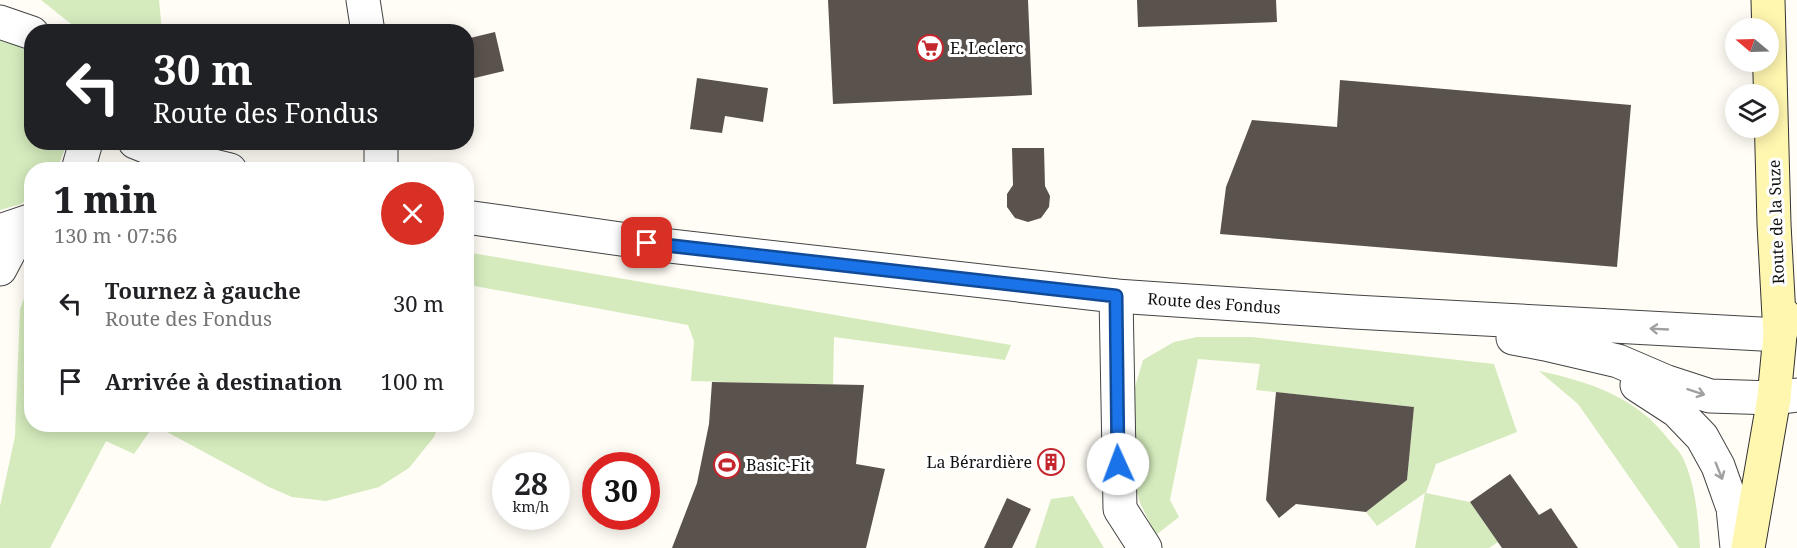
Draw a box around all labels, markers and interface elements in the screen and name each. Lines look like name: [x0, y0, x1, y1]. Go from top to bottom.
north arrow: [1725, 18, 1779, 72]
map controls: [1725, 18, 1779, 138]
supermarket icon: E. Leclerc: [915, 33, 945, 63]
place label: E. Leclerc: [950, 37, 1024, 59]
text: 30 m: [153, 40, 253, 97]
icon: left: [54, 48, 132, 126]
button: layers: [1725, 84, 1779, 138]
text: Route des Fondus: [153, 94, 378, 131]
street label: Route de la Suze: [1763, 159, 1789, 285]
text: 1 min: [54, 175, 157, 224]
button: close: [381, 182, 444, 245]
pin: [621, 217, 672, 268]
text: 130 m · 07:56: [54, 222, 177, 249]
icon: arrive: [630, 226, 663, 259]
text: Tournez à gauche: [105, 275, 301, 305]
icon: left: [54, 287, 87, 320]
street label: Route des Fondus: [1147, 287, 1281, 319]
text: 30 m: [393, 288, 444, 318]
text: Route des Fondus: [105, 305, 272, 332]
one-way arrow: [1649, 323, 1669, 334]
icon: arrive: [54, 365, 87, 398]
text: Arrivée à destination: [105, 366, 342, 396]
text: 100 m: [381, 366, 444, 396]
one-way arrow: [1686, 387, 1705, 398]
position arrow: [1086, 432, 1150, 496]
building icon: La Bérardière: [1036, 447, 1066, 477]
sports icon: Basic-Fit: [712, 450, 742, 480]
place label: La Bérardière: [926, 451, 1032, 473]
speed limit sign: 30: [582, 452, 660, 530]
place label: Basic-Fit: [746, 454, 811, 476]
one-way arrow: [1714, 462, 1725, 480]
text: 28: [514, 463, 548, 504]
text: km/h: [513, 496, 549, 516]

